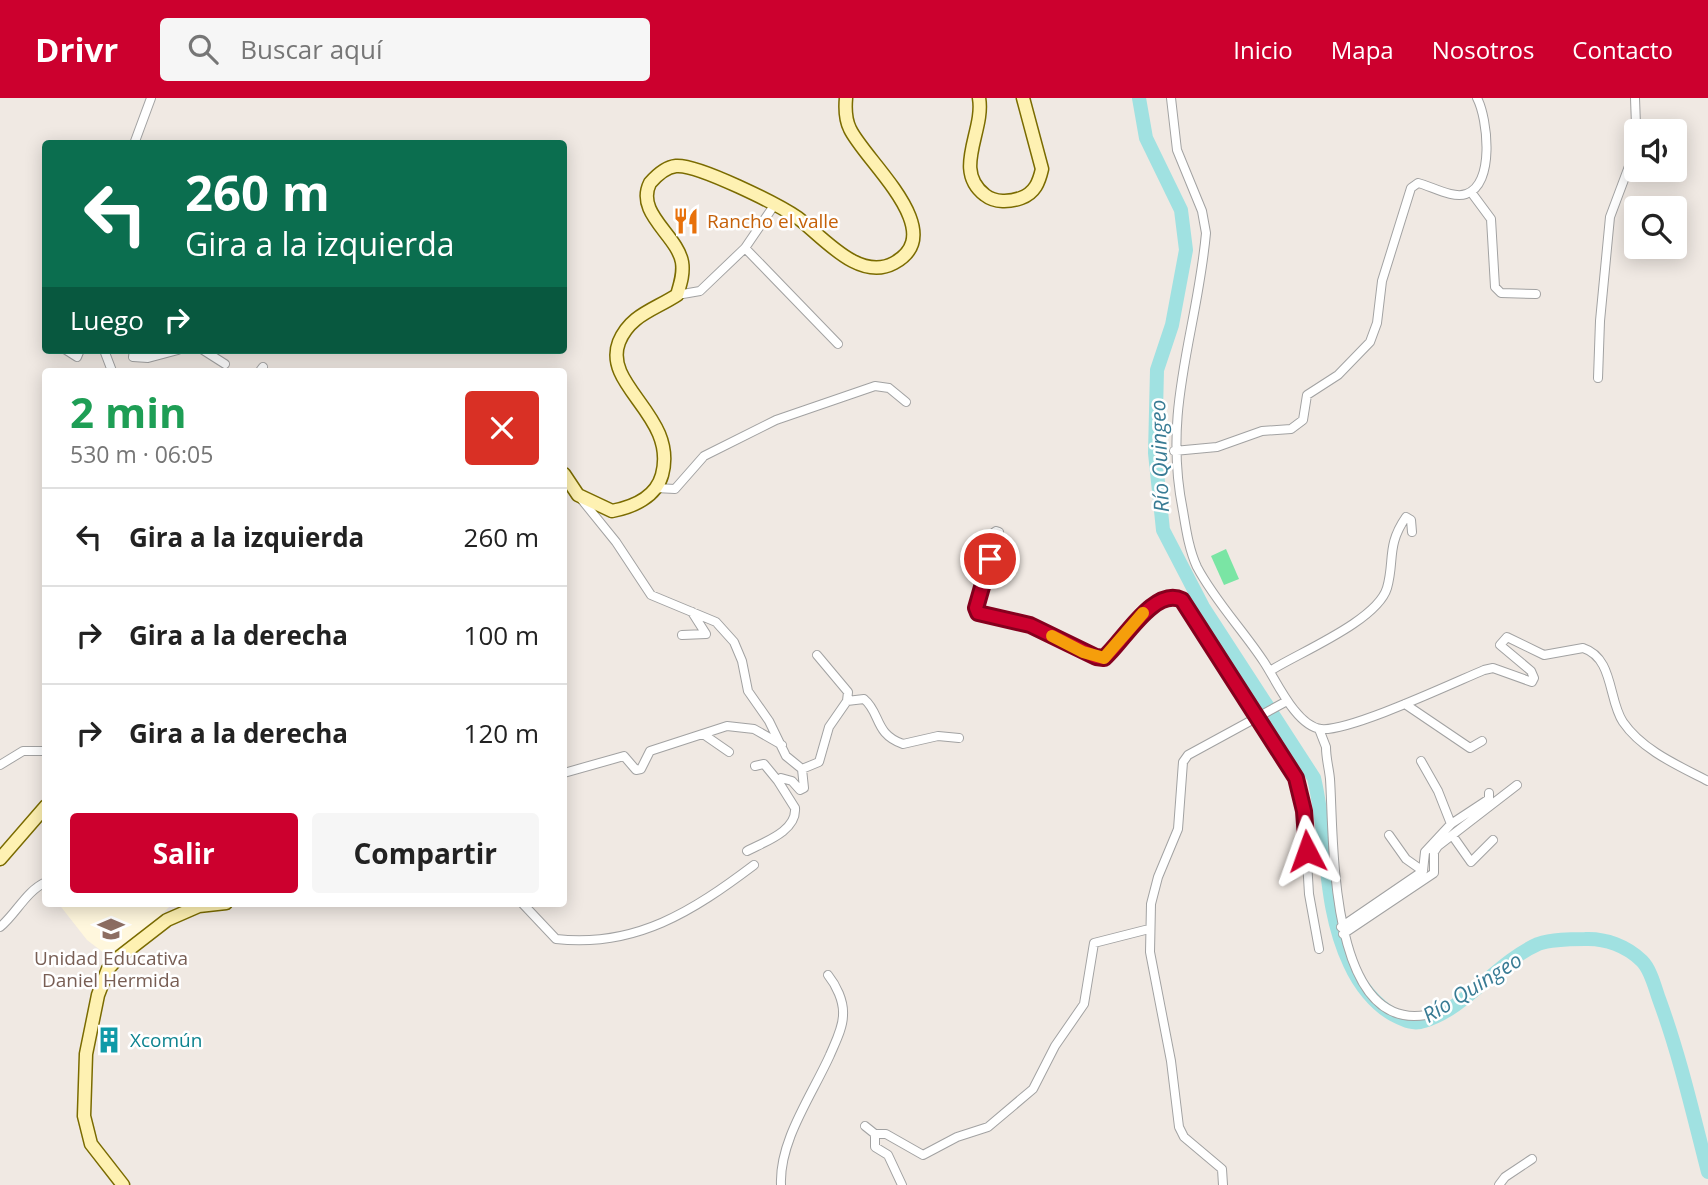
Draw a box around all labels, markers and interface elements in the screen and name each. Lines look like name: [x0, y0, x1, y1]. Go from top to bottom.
search box: [160, 18, 650, 81]
text: Drivr: [35, 27, 118, 72]
icon: search: [184, 30, 222, 68]
text: Buscar aquí: [240, 31, 383, 67]
text: Inicio: [1233, 33, 1293, 66]
text: Mapa: [1331, 33, 1394, 66]
text: Nosotros: [1432, 33, 1534, 66]
text: Contacto: [1572, 33, 1673, 66]
map controls: [1624, 119, 1687, 259]
button: sound: [1624, 119, 1687, 182]
text: 260 m: [185, 159, 330, 225]
icon: left: [70, 168, 161, 259]
button: search: [1624, 196, 1687, 259]
restaurant icon: Rancho el valle: [671, 206, 701, 236]
place label: Rancho el valle: [707, 208, 839, 234]
text: Gira a la izquierda: [185, 222, 455, 265]
icon: right: [158, 301, 196, 339]
text: Luego: [70, 302, 144, 338]
text: 2 min: [70, 383, 187, 440]
button: close: [465, 391, 539, 465]
water label: Río Quingeo: [1143, 399, 1175, 513]
text: 530 m · 06:05: [70, 438, 213, 470]
icon: left: [70, 518, 108, 556]
text: Gira a la izquierda: [129, 519, 364, 555]
text: 260 m: [464, 519, 539, 555]
pin: [960, 529, 1020, 589]
icon: arrive: [971, 540, 1009, 578]
icon: right: [70, 616, 108, 654]
text: Gira a la derecha: [129, 617, 348, 653]
text: 100 m: [464, 617, 539, 653]
icon: right: [70, 714, 108, 752]
text: Gira a la derecha: [129, 715, 348, 751]
text: 120 m: [464, 715, 539, 751]
button: Salir: [70, 813, 298, 893]
button: Compartir: [312, 813, 539, 893]
position arrow: [1270, 814, 1344, 888]
school or university icon: Unidad Educativa Daniel Hermida: [96, 914, 126, 944]
place label: Unidad Educativa Daniel Hermida: [34, 945, 188, 993]
water label: Río Quingeo: [1417, 945, 1527, 1029]
building icon: Xcomún: [94, 1025, 124, 1055]
place label: Xcomún: [130, 1027, 202, 1053]

